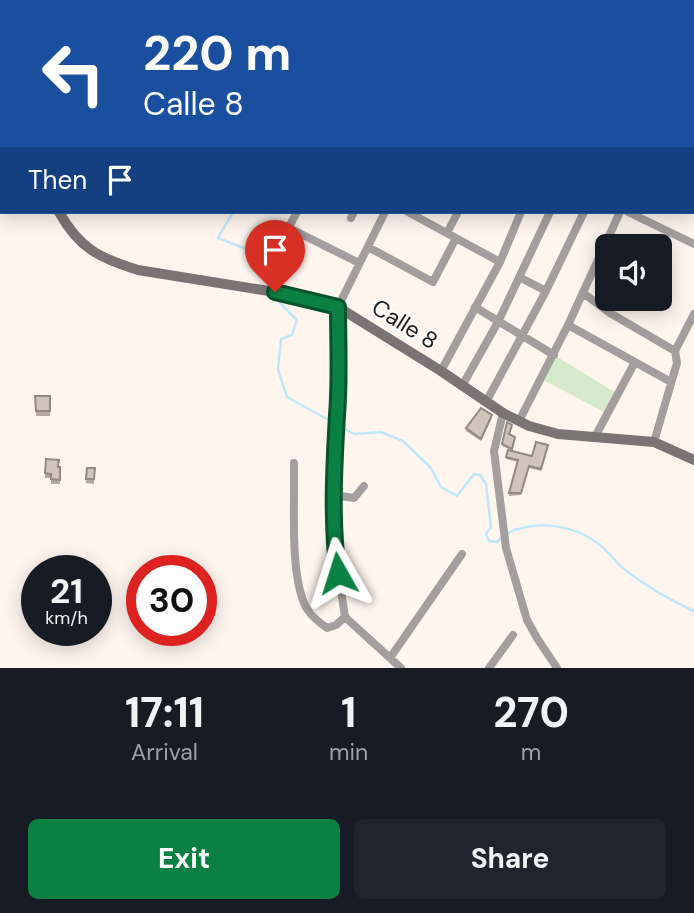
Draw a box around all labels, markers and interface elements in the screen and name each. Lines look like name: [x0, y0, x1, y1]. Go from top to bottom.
text: 220 m: [143, 21, 291, 85]
icon: left: [28, 28, 119, 119]
text: Calle 8: [143, 83, 244, 125]
icon: arrive: [101, 161, 139, 199]
text: Then: [28, 163, 87, 197]
pin: [245, 220, 305, 292]
icon: arrive: [256, 231, 294, 269]
map controls: [595, 234, 672, 311]
button: sound: [595, 234, 672, 311]
street label: Calle 8: [366, 292, 444, 356]
position arrow: [301, 536, 375, 610]
speed limit sign: 30: [126, 555, 217, 646]
text: 21: [50, 568, 83, 614]
text: km/h: [45, 606, 88, 630]
text: 17:11: [125, 685, 204, 740]
text: 1: [341, 685, 356, 740]
text: 270: [493, 685, 569, 740]
text: Arrival: [131, 737, 198, 767]
text: min: [329, 737, 368, 767]
text: m: [521, 737, 541, 767]
button: Exit: [28, 819, 340, 899]
button: Share: [354, 819, 666, 899]

